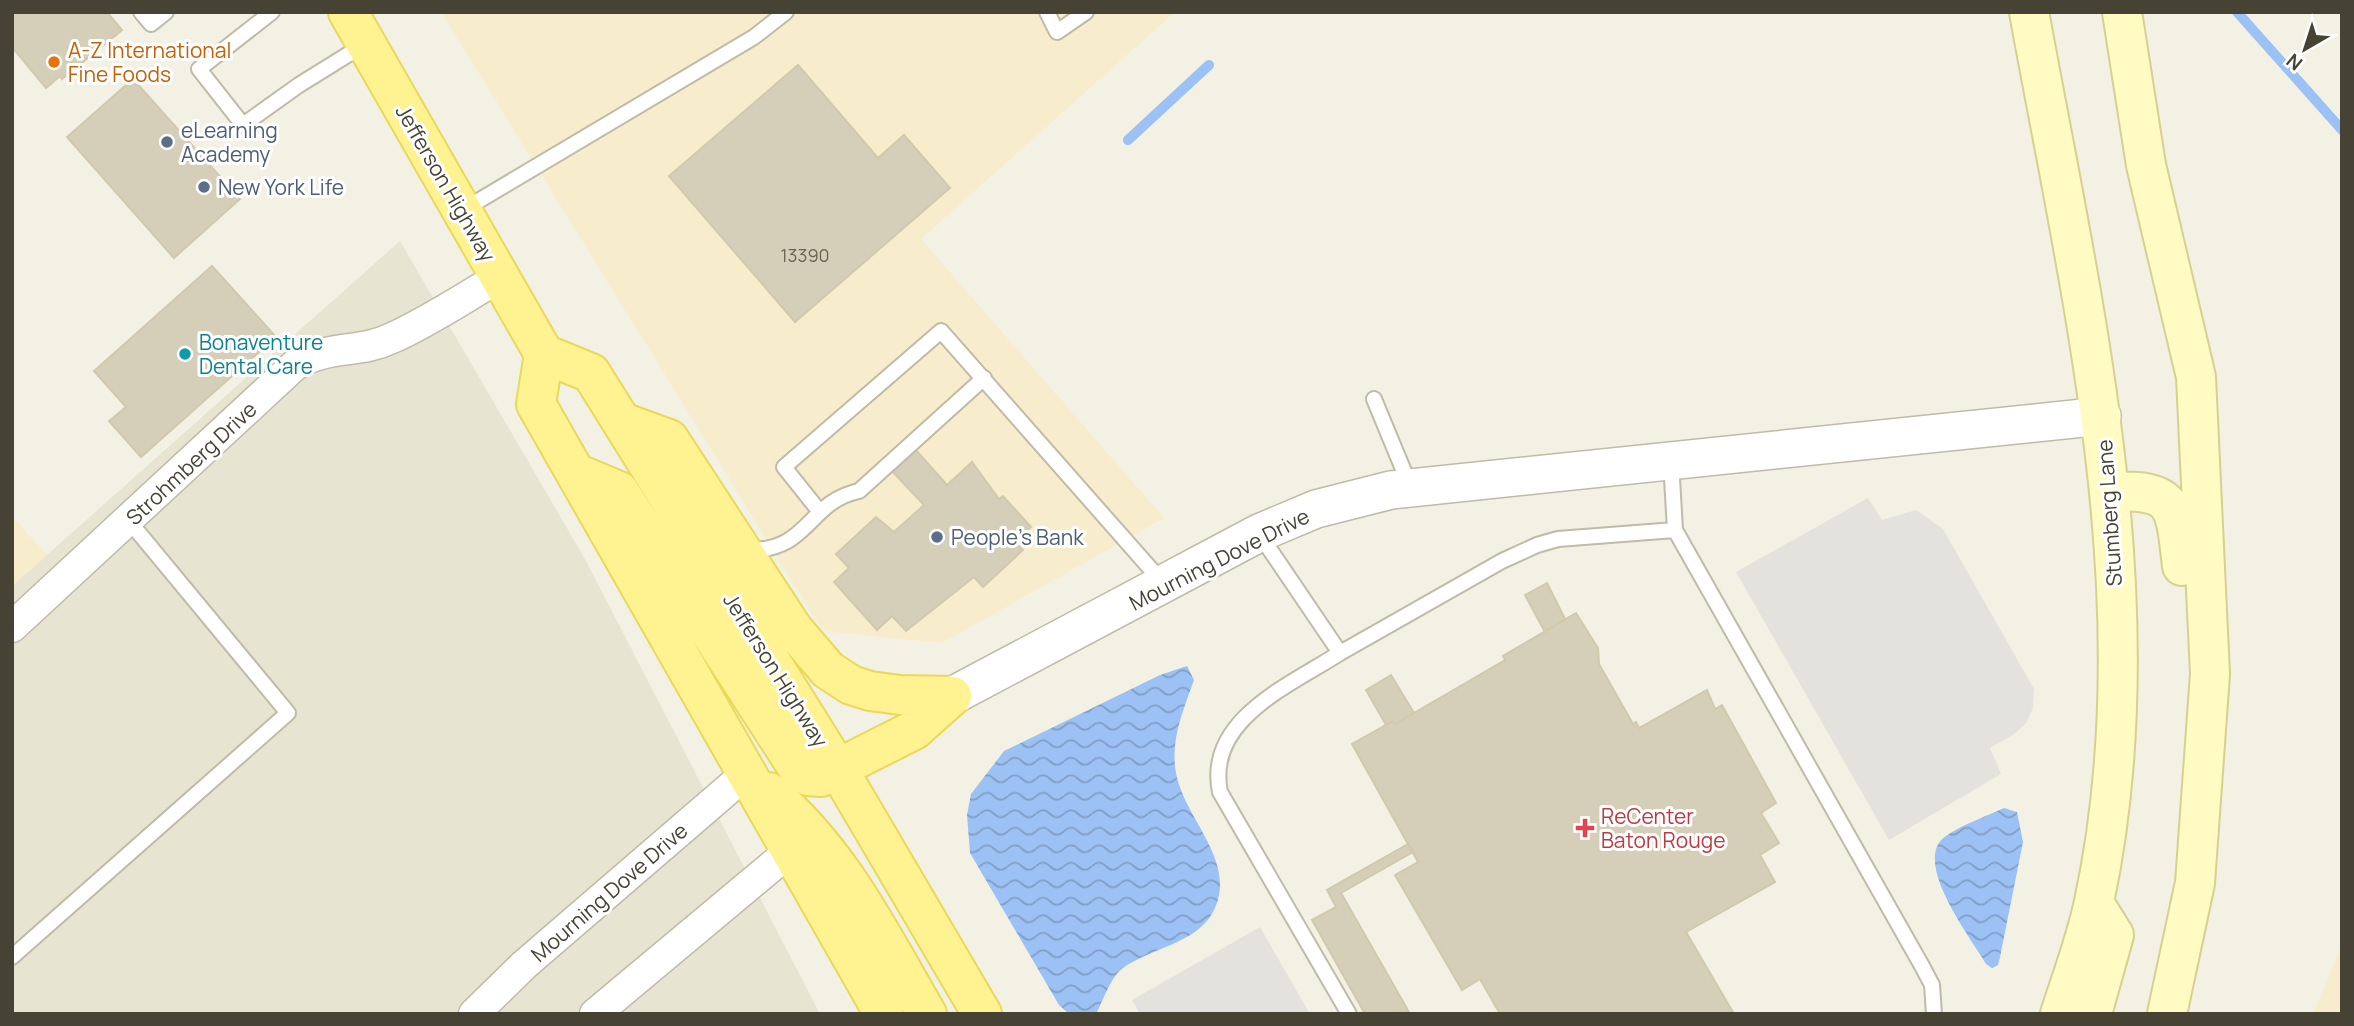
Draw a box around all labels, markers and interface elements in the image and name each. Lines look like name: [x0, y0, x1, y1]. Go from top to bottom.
north arrow: [2270, 14, 2340, 84]
place label: A-Z International Fine Foods: [68, 36, 231, 88]
text: N: [2281, 48, 2308, 77]
marker: A-Z International Fine Foods: [46, 54, 62, 70]
street label: Jefferson Highway: [390, 99, 502, 267]
place label: eLearning Academy: [181, 116, 278, 168]
marker: eLearning Academy: [159, 134, 175, 150]
place label: New York Life: [218, 173, 344, 201]
marker: New York Life: [196, 179, 212, 195]
house number: 13390: [780, 243, 830, 267]
place label: Bonaventure Dental Care: [199, 328, 323, 380]
marker: Bonaventure Dental Care: [177, 346, 193, 362]
street label: Strohmberg Drive: [120, 395, 262, 531]
street label: Stumberg Lane: [2090, 439, 2128, 587]
street label: Mourning Dove Drive: [1124, 501, 1314, 617]
place label: People's Bank: [951, 523, 1084, 551]
marker: People's Bank: [929, 529, 945, 545]
street label: Jefferson Highway: [717, 588, 835, 752]
place label: ReCenter Baton Rouge: [1601, 802, 1725, 854]
street label: Mourning Dove Drive: [525, 816, 693, 968]
marker: ReCenter Baton Rouge: [1575, 818, 1595, 838]

